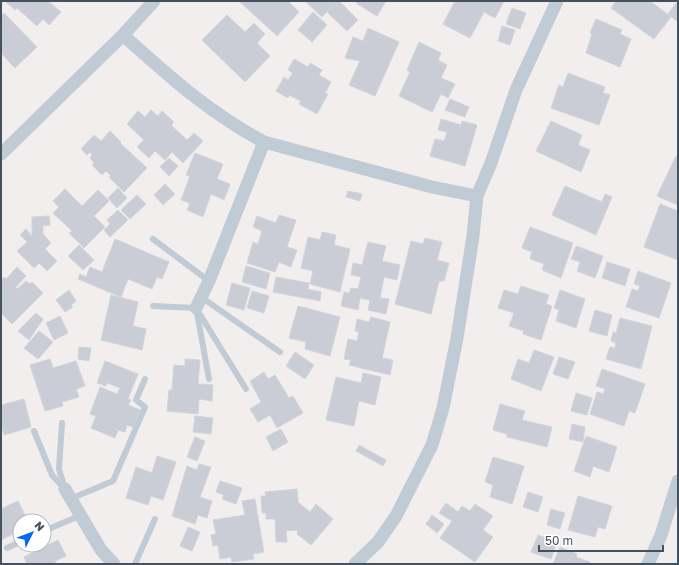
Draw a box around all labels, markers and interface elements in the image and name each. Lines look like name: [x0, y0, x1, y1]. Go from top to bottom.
north arrow: [12, 513, 52, 553]
text: N: [32, 519, 47, 533]
scale bar: [539, 527, 663, 553]
text: 50 m: [545, 533, 573, 548]

